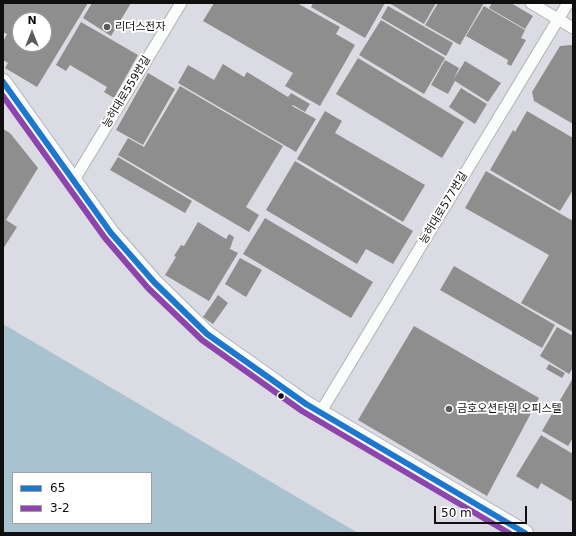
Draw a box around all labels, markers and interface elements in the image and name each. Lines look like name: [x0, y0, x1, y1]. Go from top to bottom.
north arrow: [12, 12, 52, 52]
text: N: [27, 14, 37, 27]
place label: 리더스전자: [115, 20, 166, 34]
marker: 리더스전자: [102, 22, 112, 32]
street label: 능허대로559번길: [100, 54, 154, 130]
street label: 능허대로577번길: [417, 170, 471, 246]
unlabelled marker: [276, 391, 286, 401]
place label: 금호오션타워 오피스텔: [457, 402, 562, 416]
marker: 금호오션타워 오피스텔: [444, 404, 454, 414]
legend: [12, 472, 152, 524]
text: 65: [50, 481, 65, 495]
scale bar: [436, 498, 529, 524]
text: 3-2: [50, 501, 70, 515]
text: 50 m: [441, 506, 472, 520]

